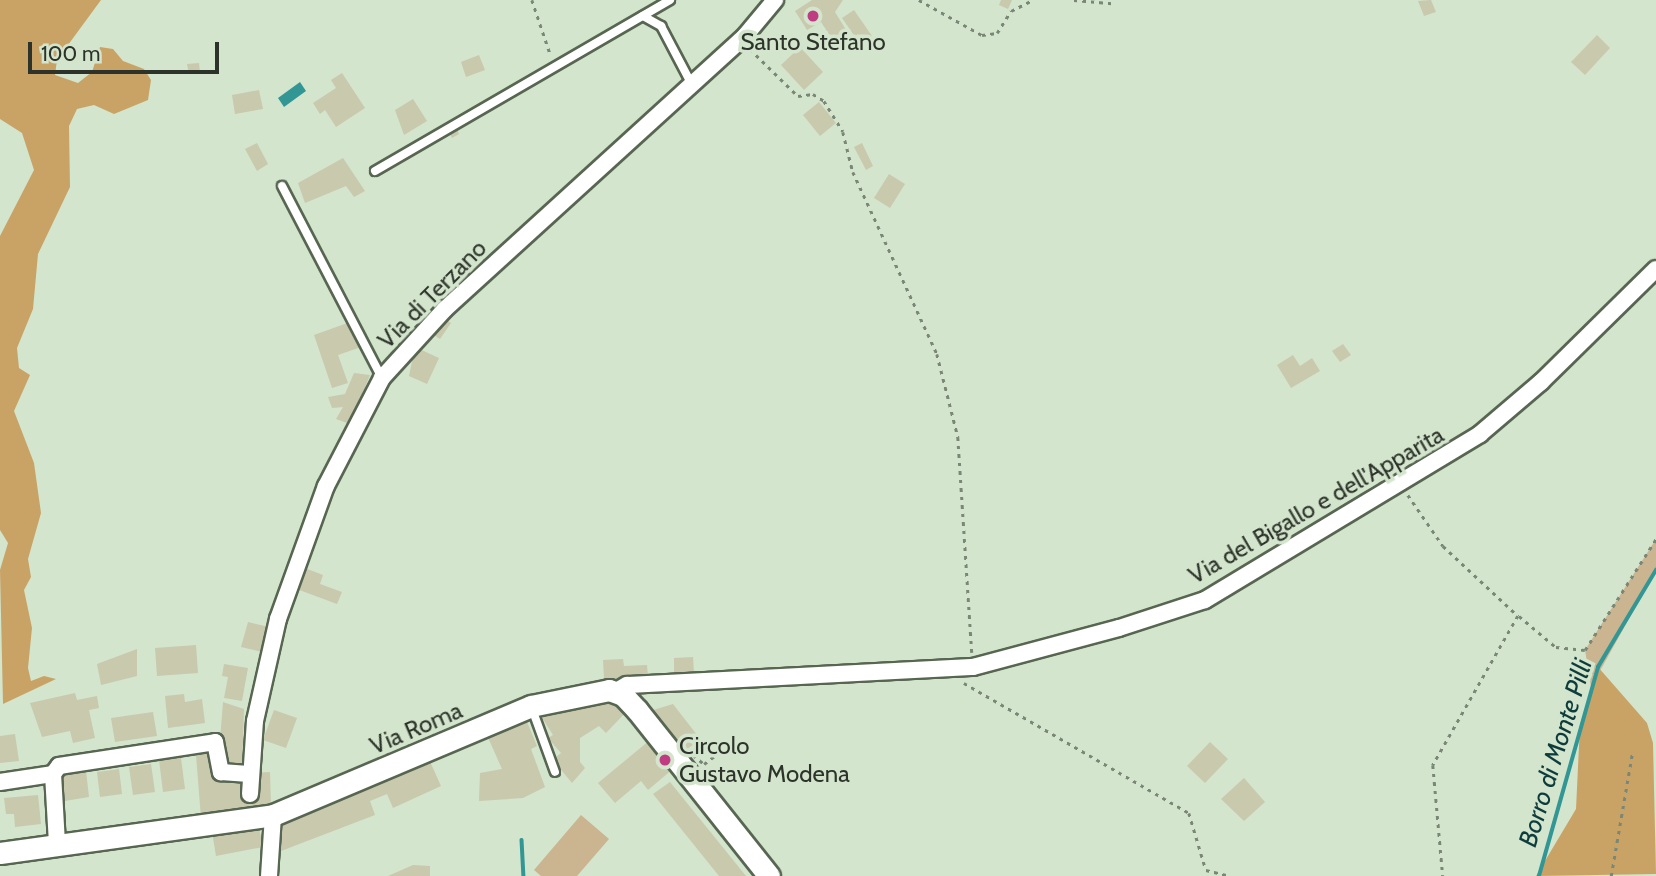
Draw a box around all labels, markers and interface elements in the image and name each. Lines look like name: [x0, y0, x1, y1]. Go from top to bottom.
marker: Santo Stefano: [805, 8, 821, 24]
scale bar: [32, 28, 222, 72]
place label: Santo Stefano: [740, 28, 886, 56]
text: 100 m: [41, 41, 100, 66]
street label: Via di Terzano: [372, 234, 492, 354]
street label: Via del Bigallo e dell'Apparita: [1183, 420, 1449, 590]
water label: Borro di Monte Pilli: [1513, 655, 1599, 851]
street label: Via Roma: [366, 696, 466, 760]
place label: Circolo Gustavo Modena: [679, 732, 850, 788]
marker: Circolo Gustavo Modena: [657, 752, 673, 768]

